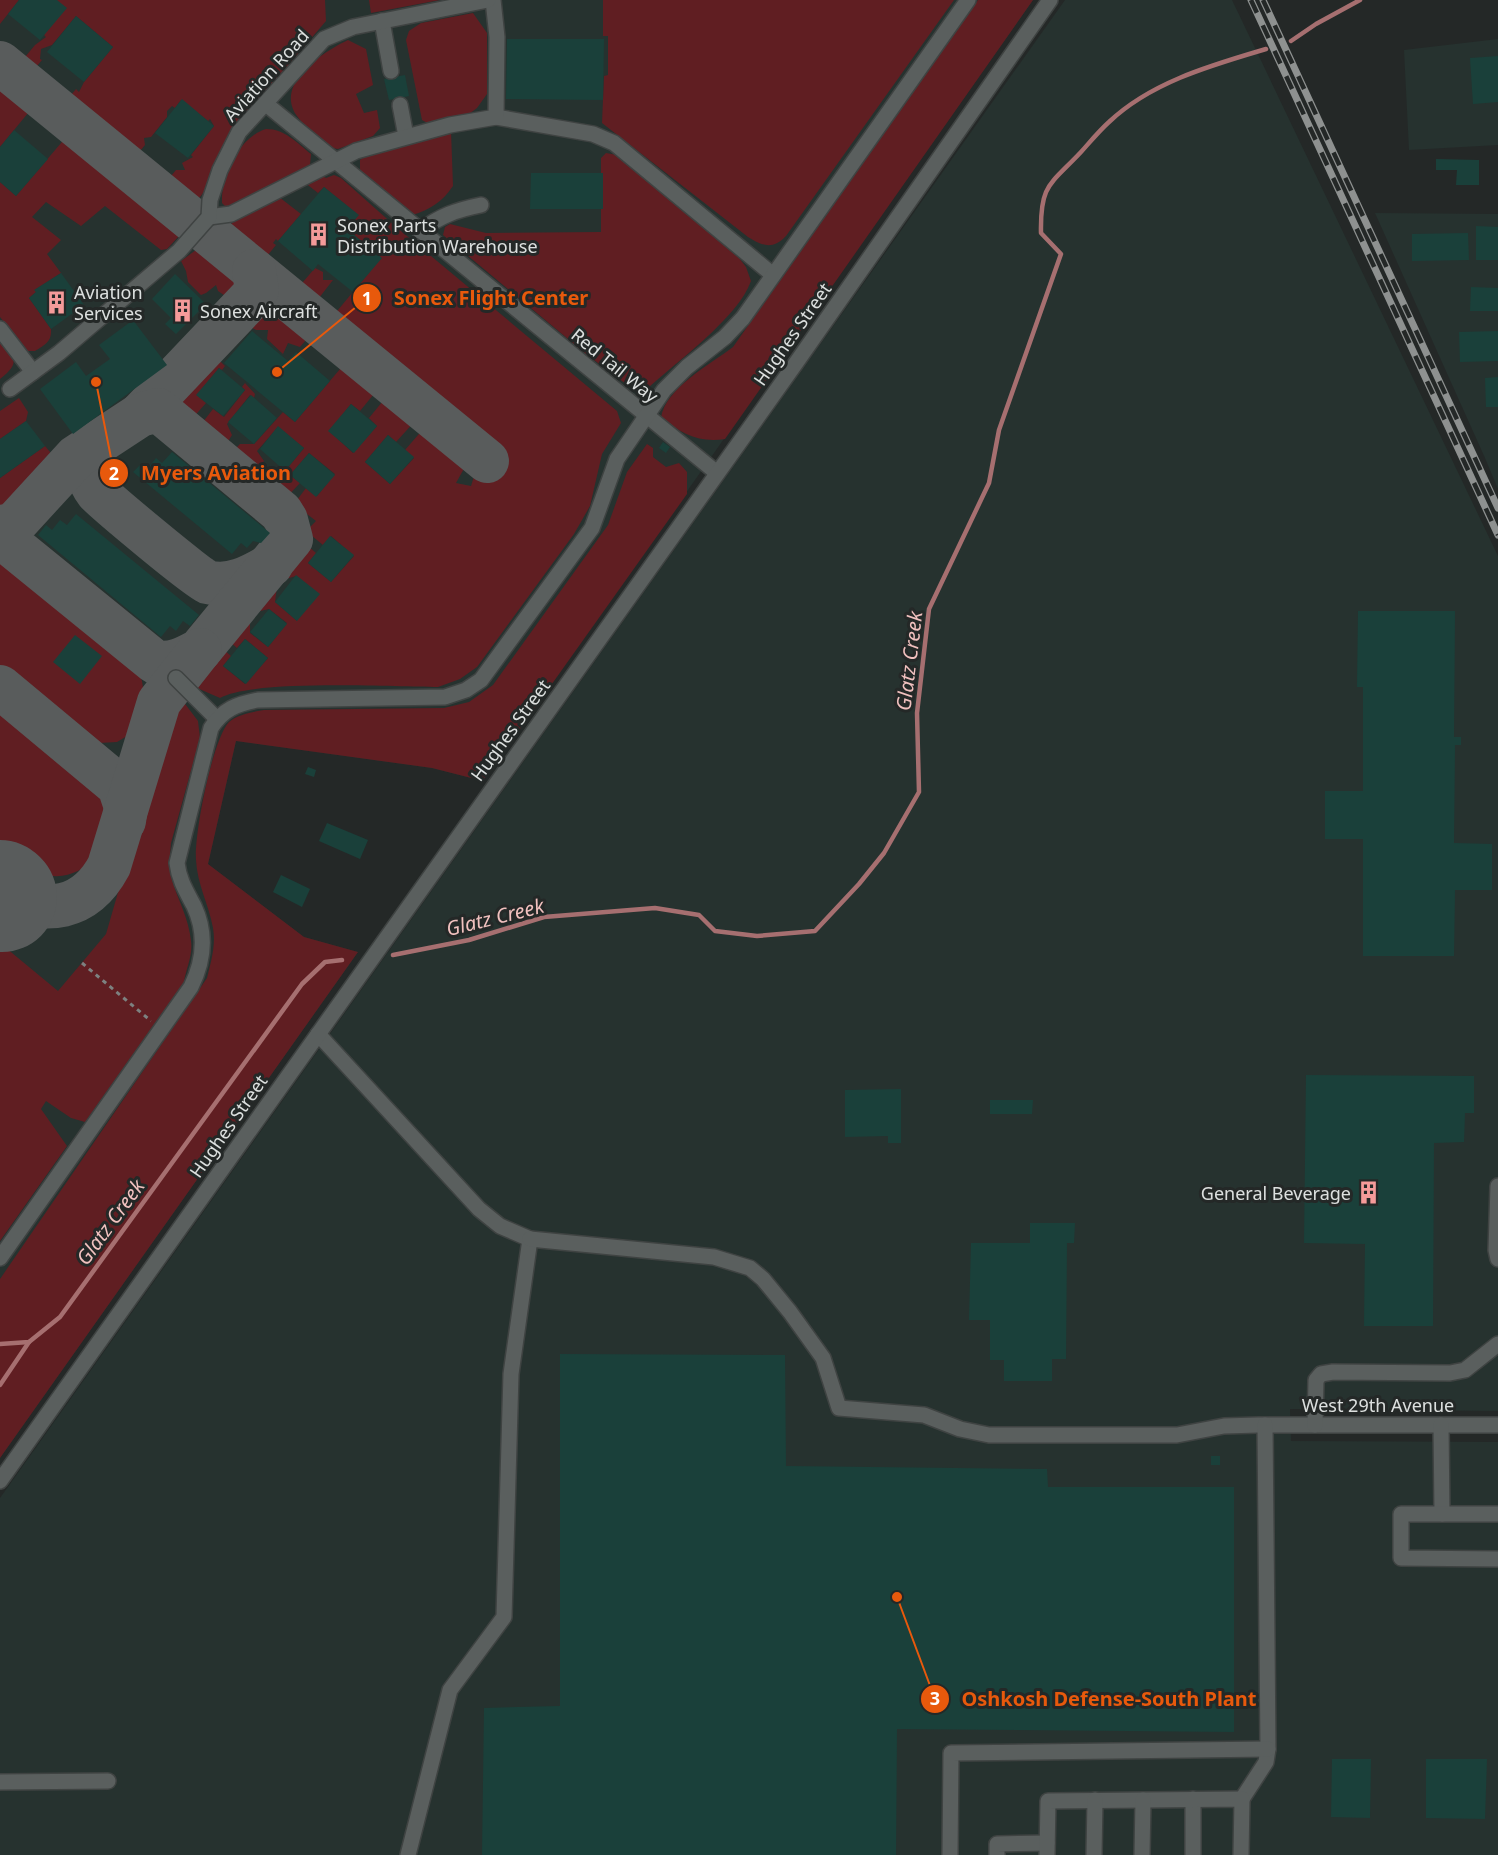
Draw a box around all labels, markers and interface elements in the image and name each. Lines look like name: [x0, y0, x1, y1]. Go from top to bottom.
street label: Aviation Road: [218, 24, 314, 126]
place label: Sonex Parts Distribution Warehouse: [337, 213, 538, 258]
building icon: Sonex Parts Distribution Warehouse: [306, 222, 332, 248]
street label: Hughes Street: [748, 277, 837, 390]
callout: Sonex Flight Center: [352, 279, 601, 317]
place label: Aviation Services: [74, 280, 143, 325]
text: Sonex Flight Center: [394, 284, 588, 311]
text: 1: [362, 286, 372, 310]
building icon: Aviation Services: [43, 289, 69, 315]
building icon: Sonex Aircraft: [169, 298, 195, 324]
place label: Sonex Aircraft: [200, 299, 318, 323]
street label: Red Tail Way: [566, 323, 664, 408]
callout: Myers Aviation: [99, 454, 303, 492]
text: Myers Aviation: [141, 459, 291, 486]
text: 2: [109, 461, 119, 485]
water label: Glatz Creek: [890, 609, 929, 712]
street label: Hughes Street: [465, 674, 555, 786]
water label: Glatz Creek: [443, 892, 548, 942]
street label: Hughes Street: [184, 1069, 273, 1182]
water label: Glatz Creek: [70, 1173, 151, 1270]
building icon: General Beverage: [1356, 1180, 1382, 1206]
place label: General Beverage: [1201, 1181, 1351, 1205]
street label: West 29th Avenue: [1302, 1393, 1454, 1417]
callout: Oshkosh Defense-South Plant: [920, 1680, 1269, 1718]
text: Oshkosh Defense-South Plant: [961, 1685, 1257, 1712]
text: 3: [930, 1686, 940, 1710]

